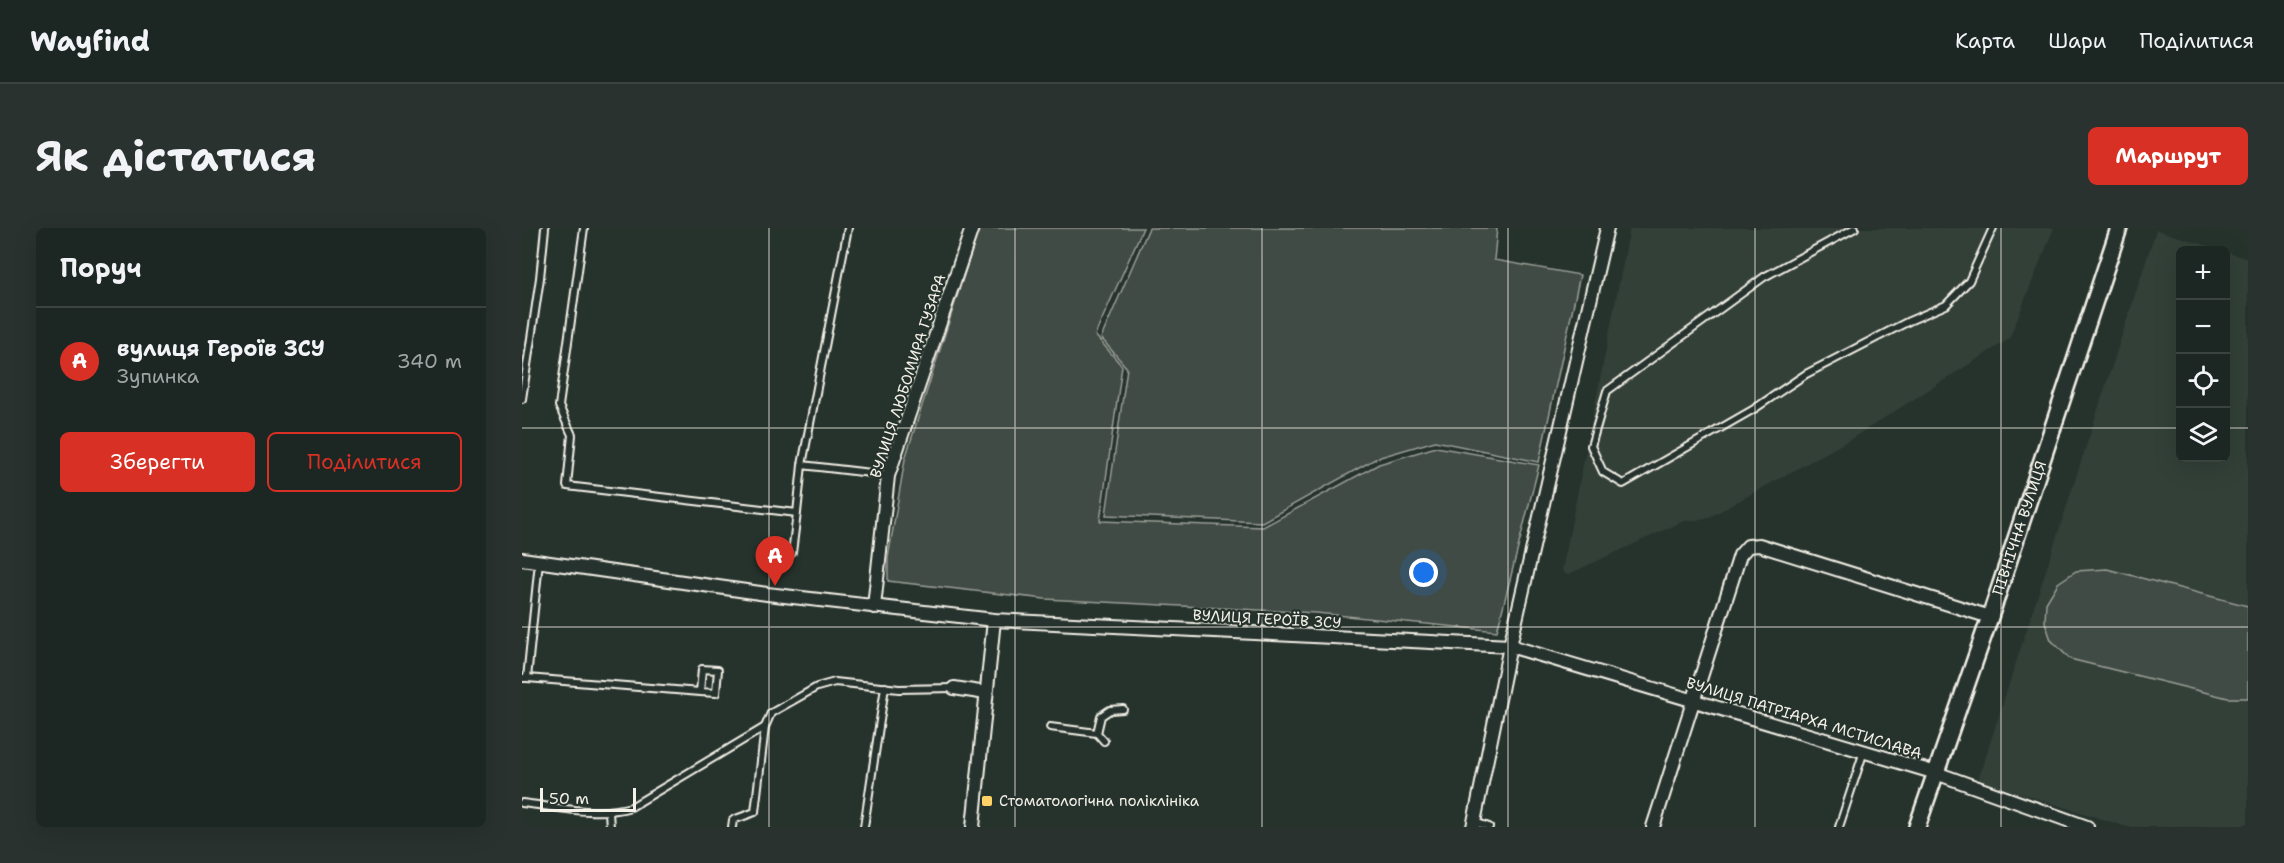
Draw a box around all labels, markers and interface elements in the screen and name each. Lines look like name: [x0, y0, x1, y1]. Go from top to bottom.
text: Wayfind: [30, 22, 150, 60]
text: Карта: [1955, 27, 2015, 55]
text: Шари: [2048, 27, 2106, 55]
text: Поділитися: [2139, 27, 2254, 55]
button: Маршрут: [2088, 127, 2248, 185]
text: Як дістатися: [36, 128, 316, 184]
map controls: [2176, 246, 2230, 462]
button: +: [2176, 246, 2230, 300]
text: Поруч: [60, 250, 142, 285]
street label: ВУЛИЦЯ ЛЮБОМИРА ГУЗАРА: [866, 271, 951, 481]
button: −: [2176, 300, 2230, 354]
text: вулиця Героїв ЗСУ: [117, 334, 325, 363]
text: A: [72, 348, 87, 374]
text: 340 m: [397, 348, 462, 374]
button: locate: [2176, 354, 2230, 408]
text: Зупинка: [117, 363, 199, 389]
button: layers: [2176, 408, 2230, 462]
button: Зберегти: [60, 432, 255, 492]
button: Поділитися: [267, 432, 462, 492]
street label: ПІВНІЧНА ВУЛИЦЯ: [1988, 458, 2051, 598]
pin: A: [756, 536, 794, 586]
your location: [1409, 558, 1438, 587]
street label: ВУЛИЦЯ ГЕРОЇВ ЗСУ: [1192, 605, 1342, 633]
street label: ВУЛИЦЯ ПАТРІАРХА МСТИСЛАВА: [1684, 673, 1924, 763]
scale bar: [540, 785, 636, 812]
text: 50 m: [549, 788, 589, 809]
place label: Стоматологічна поліклініка: [999, 791, 1200, 811]
marker: Стоматологічна поліклініка: [980, 794, 994, 808]

